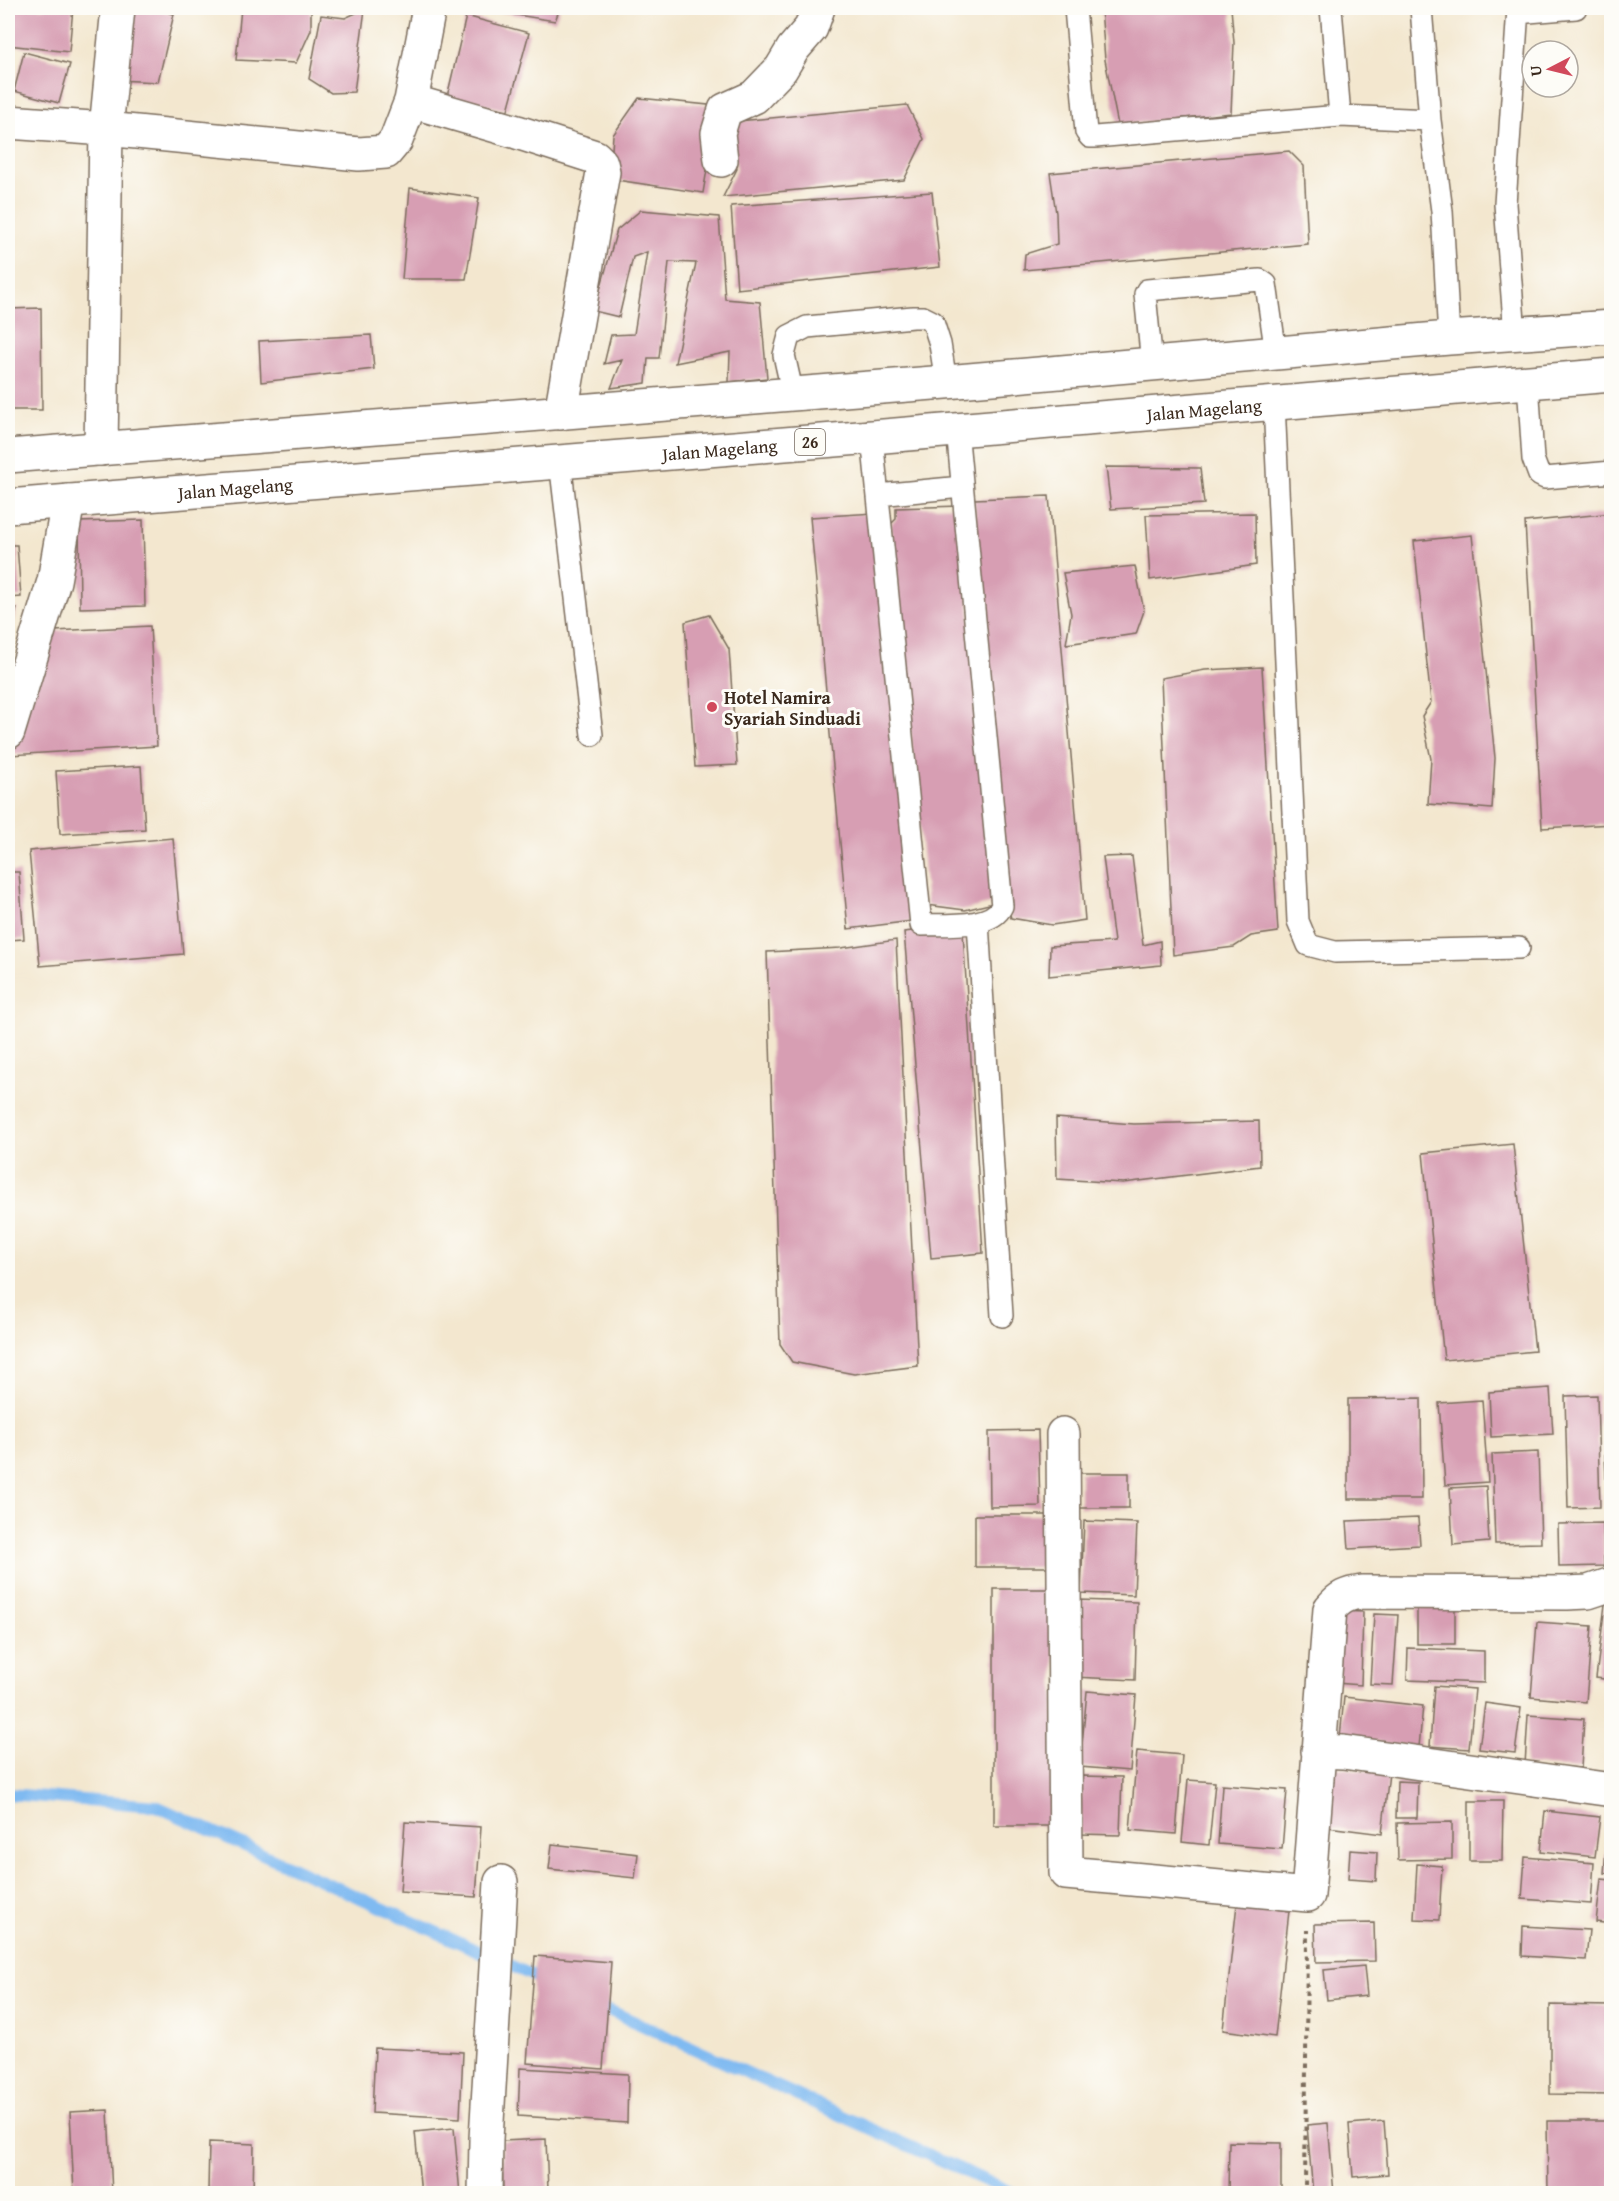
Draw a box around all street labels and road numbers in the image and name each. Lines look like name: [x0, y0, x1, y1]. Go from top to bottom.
street label: Jalan Magelang: [1144, 391, 1263, 428]
road number: 26: [795, 429, 825, 455]
street label: Jalan Magelang: [659, 431, 778, 467]
street label: Jalan Magelang: [175, 470, 294, 506]

